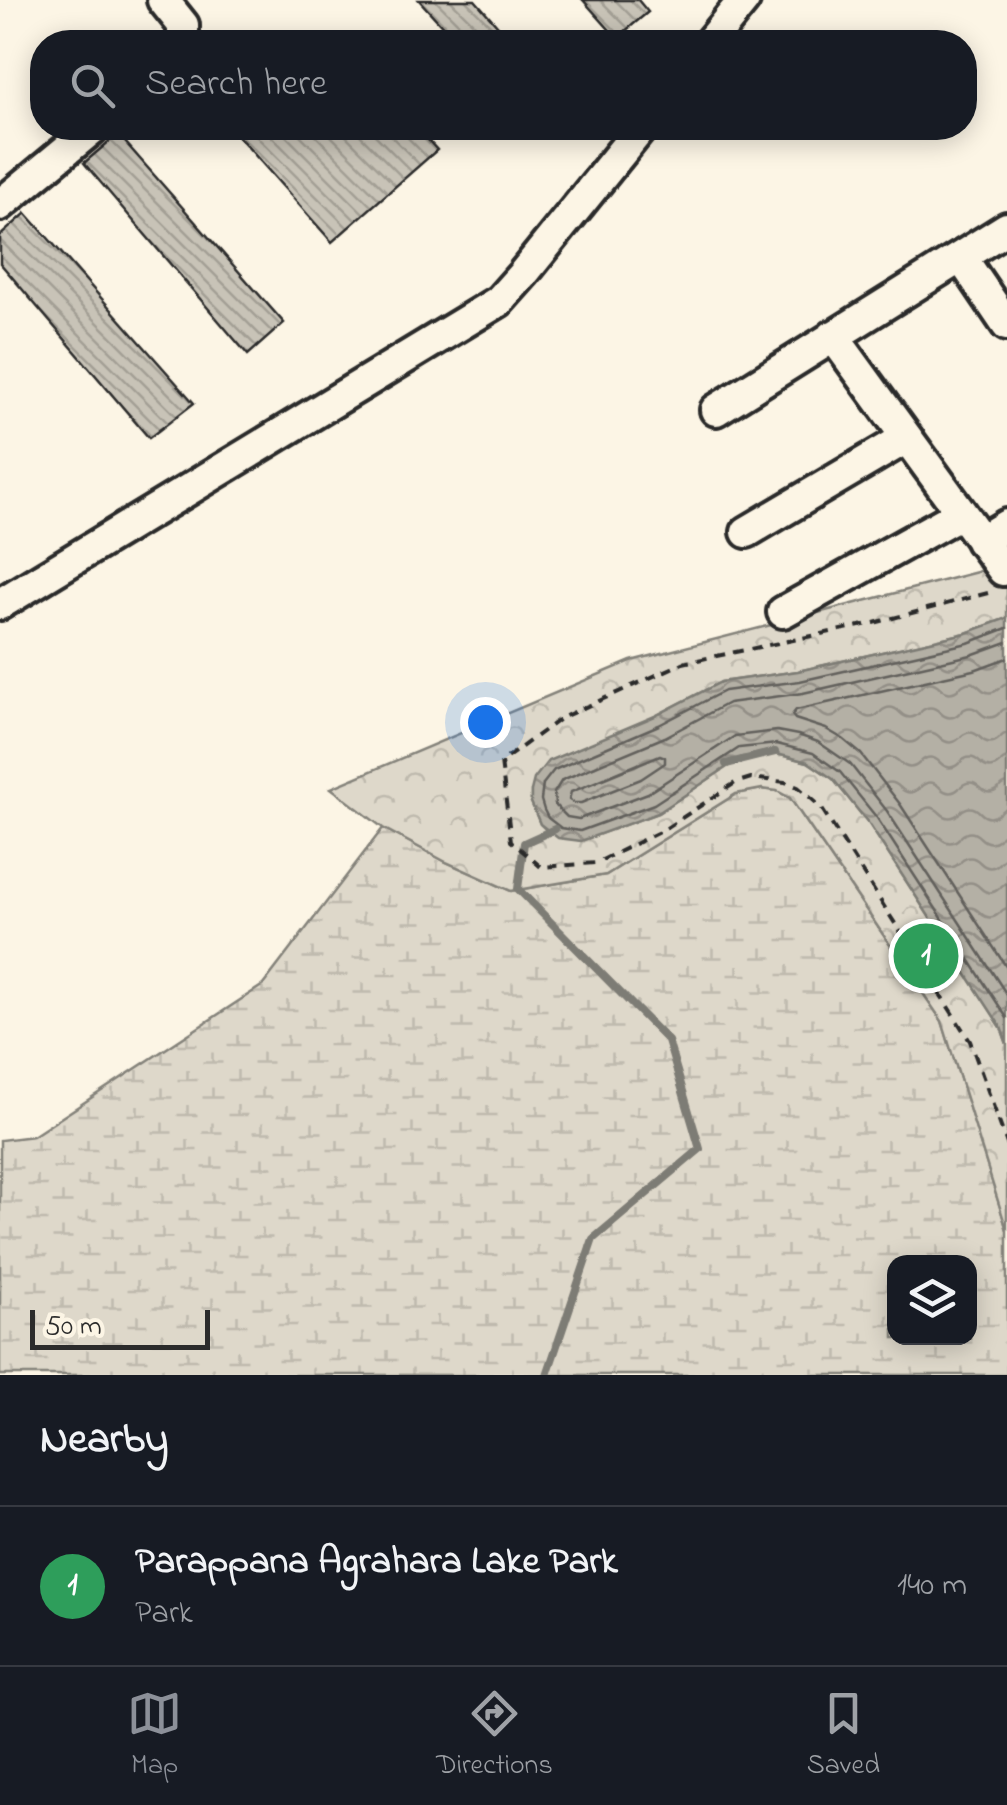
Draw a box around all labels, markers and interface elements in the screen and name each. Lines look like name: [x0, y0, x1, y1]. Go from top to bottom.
search box: [30, 30, 977, 140]
text: Search here: [145, 57, 327, 113]
icon: search: [65, 58, 120, 113]
your location: [460, 697, 511, 748]
pin: 1: [894, 918, 958, 994]
map controls: [887, 1255, 977, 1345]
button: layers: [887, 1255, 977, 1345]
scale bar: [30, 1305, 210, 1350]
text: 50 m: [45, 1307, 102, 1348]
text: Nearby: [40, 1410, 168, 1471]
text: Parappana Agrahara Lake Park: [135, 1535, 618, 1591]
text: 1: [67, 1563, 78, 1610]
text: 140 m: [897, 1563, 967, 1610]
text: Park: [135, 1591, 193, 1638]
tab: Map: [127, 1686, 182, 1787]
tab: Directions: [436, 1686, 553, 1787]
tab: Saved: [807, 1686, 880, 1787]

